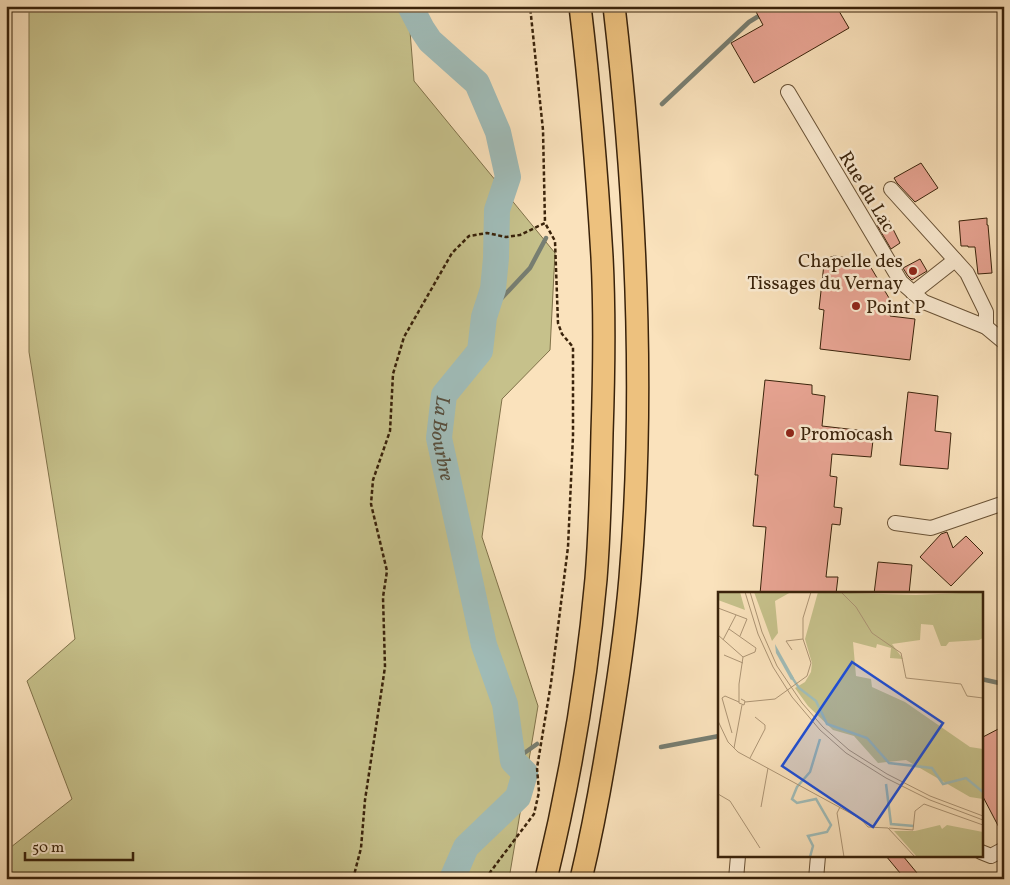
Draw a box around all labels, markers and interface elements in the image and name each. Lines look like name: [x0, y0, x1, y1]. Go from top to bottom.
street label: Rue du Lac: [832, 147, 901, 237]
place label: Chapelle des Tissages du Vernay: [747, 249, 903, 297]
marker: Chapelle des Tissages du Vernay: [907, 265, 919, 277]
place label: Point P: [866, 295, 925, 321]
marker: Point P: [850, 300, 862, 312]
water label: La Bourbre: [423, 394, 460, 484]
place label: Promocash: [800, 422, 893, 448]
marker: Promocash: [784, 427, 796, 439]
inset map: [718, 592, 982, 858]
scale bar: [25, 830, 132, 862]
text: 50 m: [32, 838, 64, 859]

